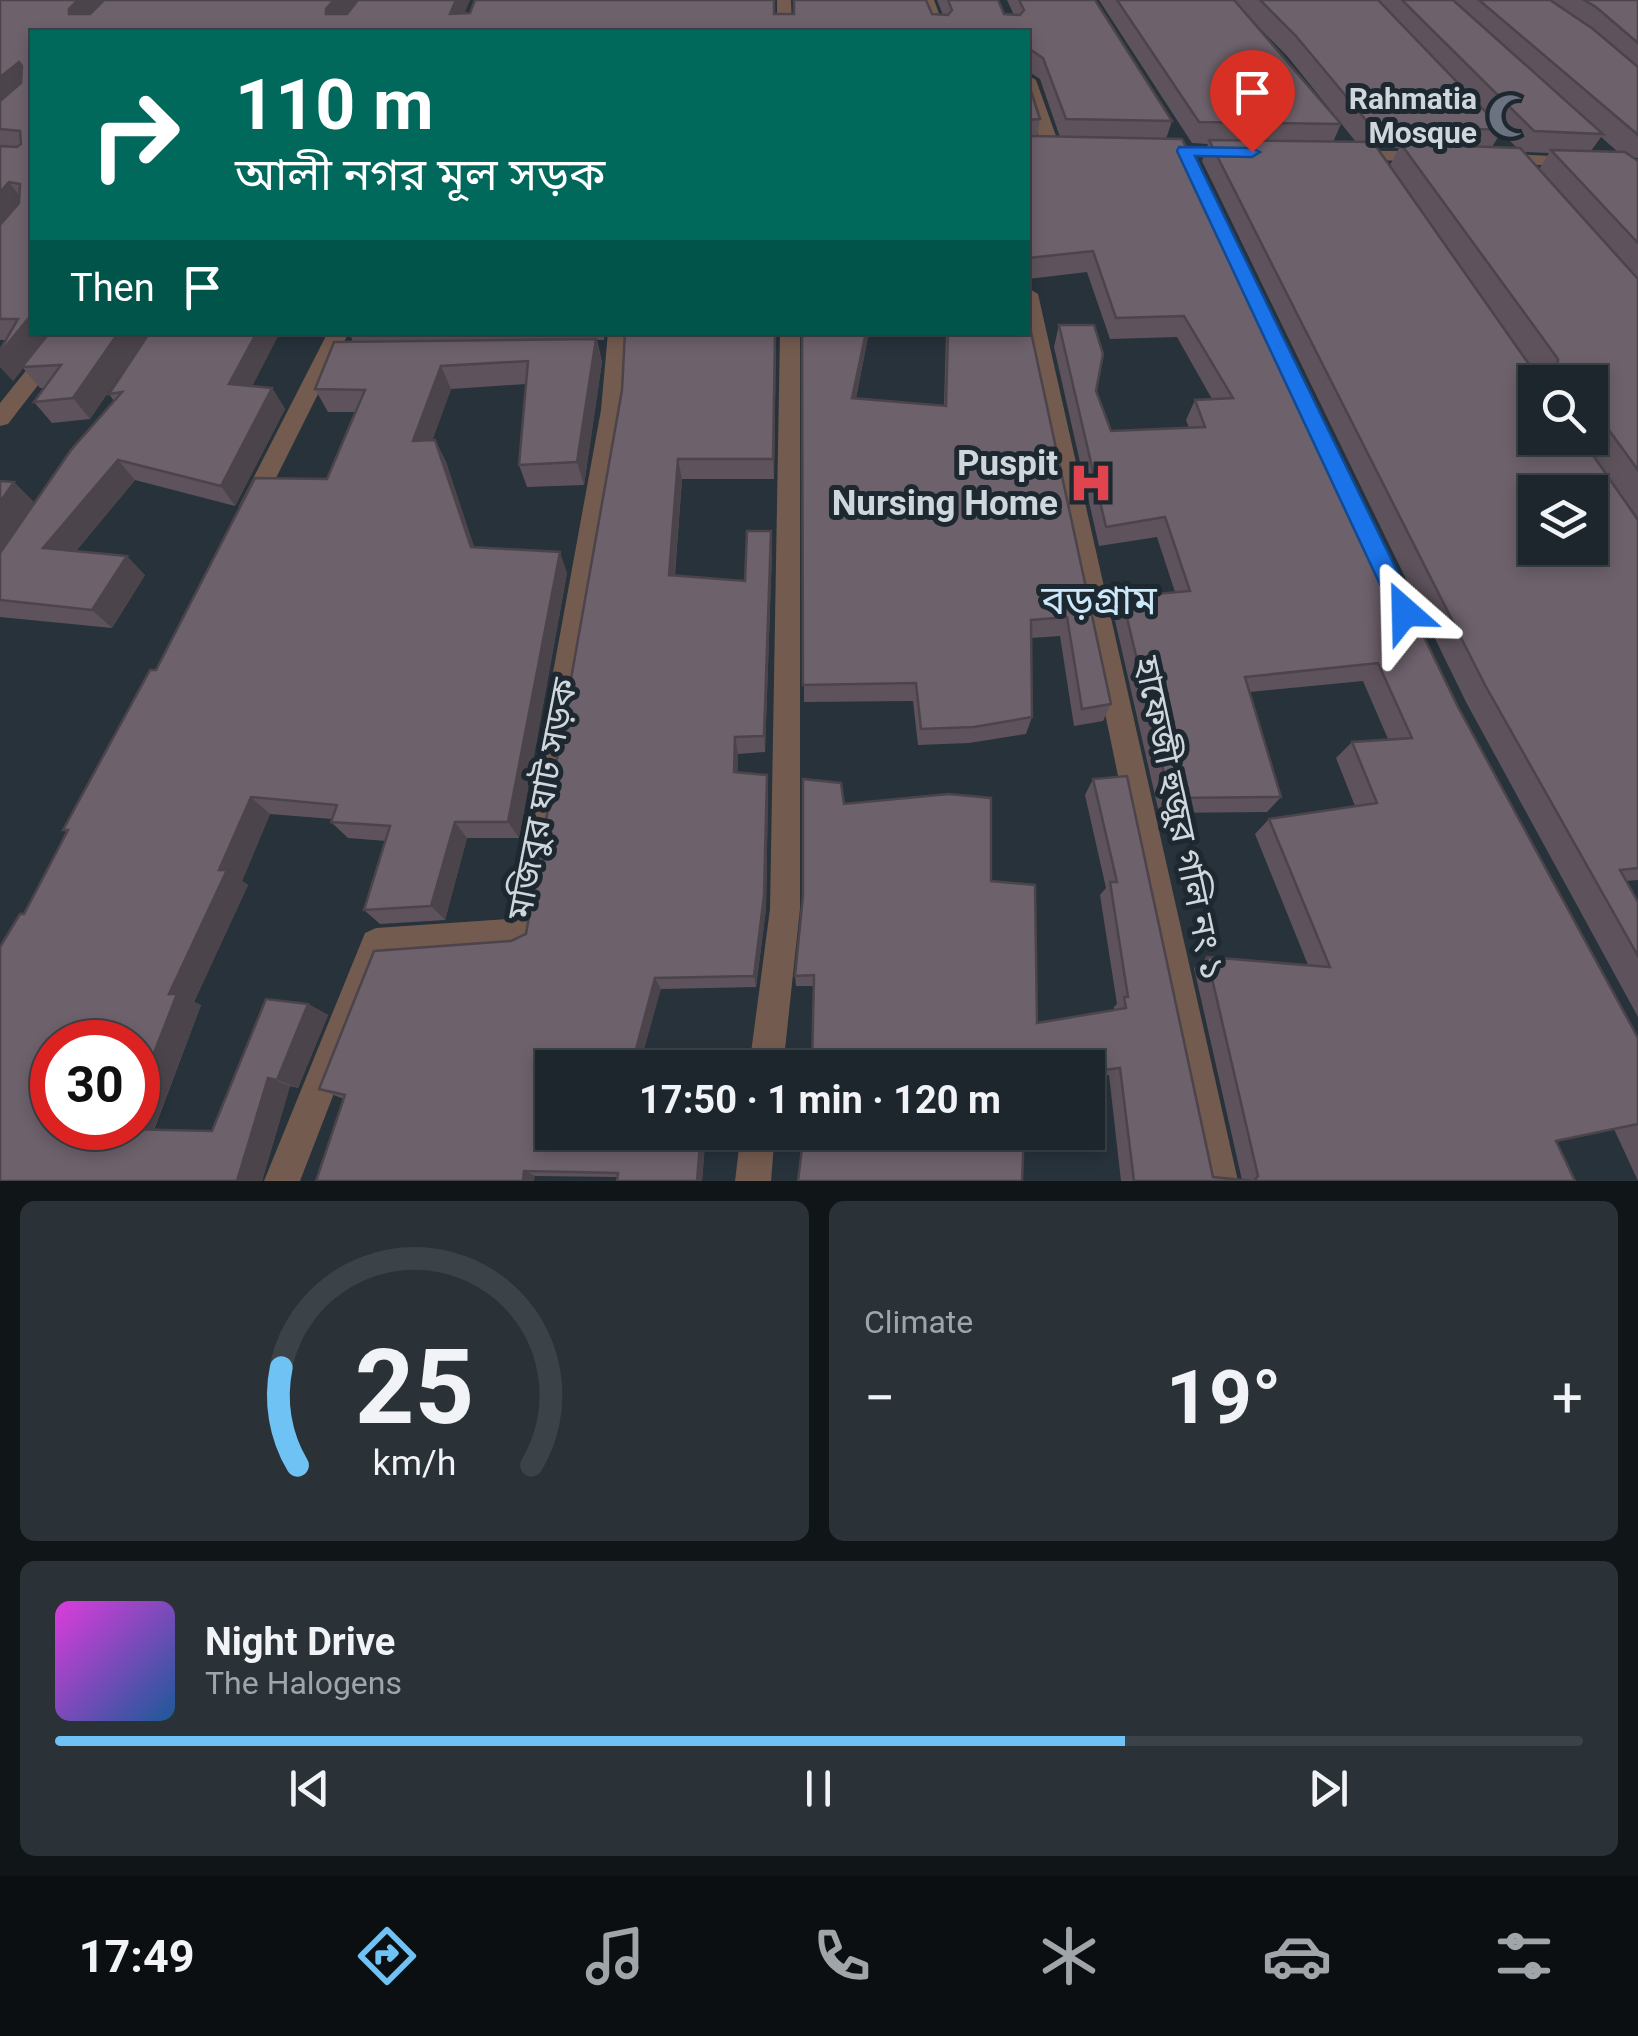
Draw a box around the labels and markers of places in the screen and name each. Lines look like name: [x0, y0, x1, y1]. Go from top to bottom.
pin: [1210, 50, 1295, 153]
place label: Rahmatia Mosque: [1349, 81, 1477, 150]
mosque icon: Rahmatia Mosque: [1486, 92, 1534, 140]
place label: Puspit Nursing Home: [832, 443, 1058, 524]
hospital icon: Puspit Nursing Home: [1067, 459, 1115, 507]

